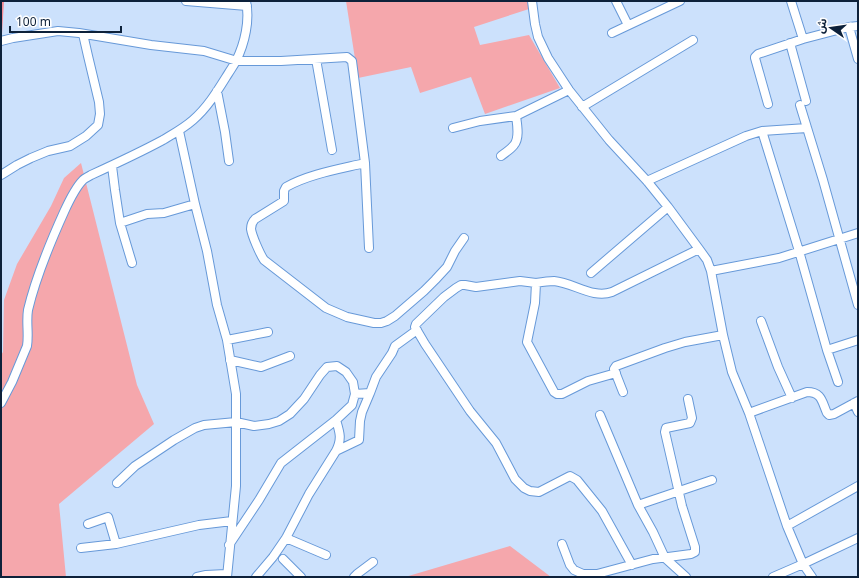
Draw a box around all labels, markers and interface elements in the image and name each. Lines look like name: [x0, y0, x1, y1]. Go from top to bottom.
scale bar: [10, 8, 121, 34]
north arrow: [811, 8, 851, 48]
text: 100 m: [16, 10, 51, 35]
text: ش: [809, 16, 835, 36]

